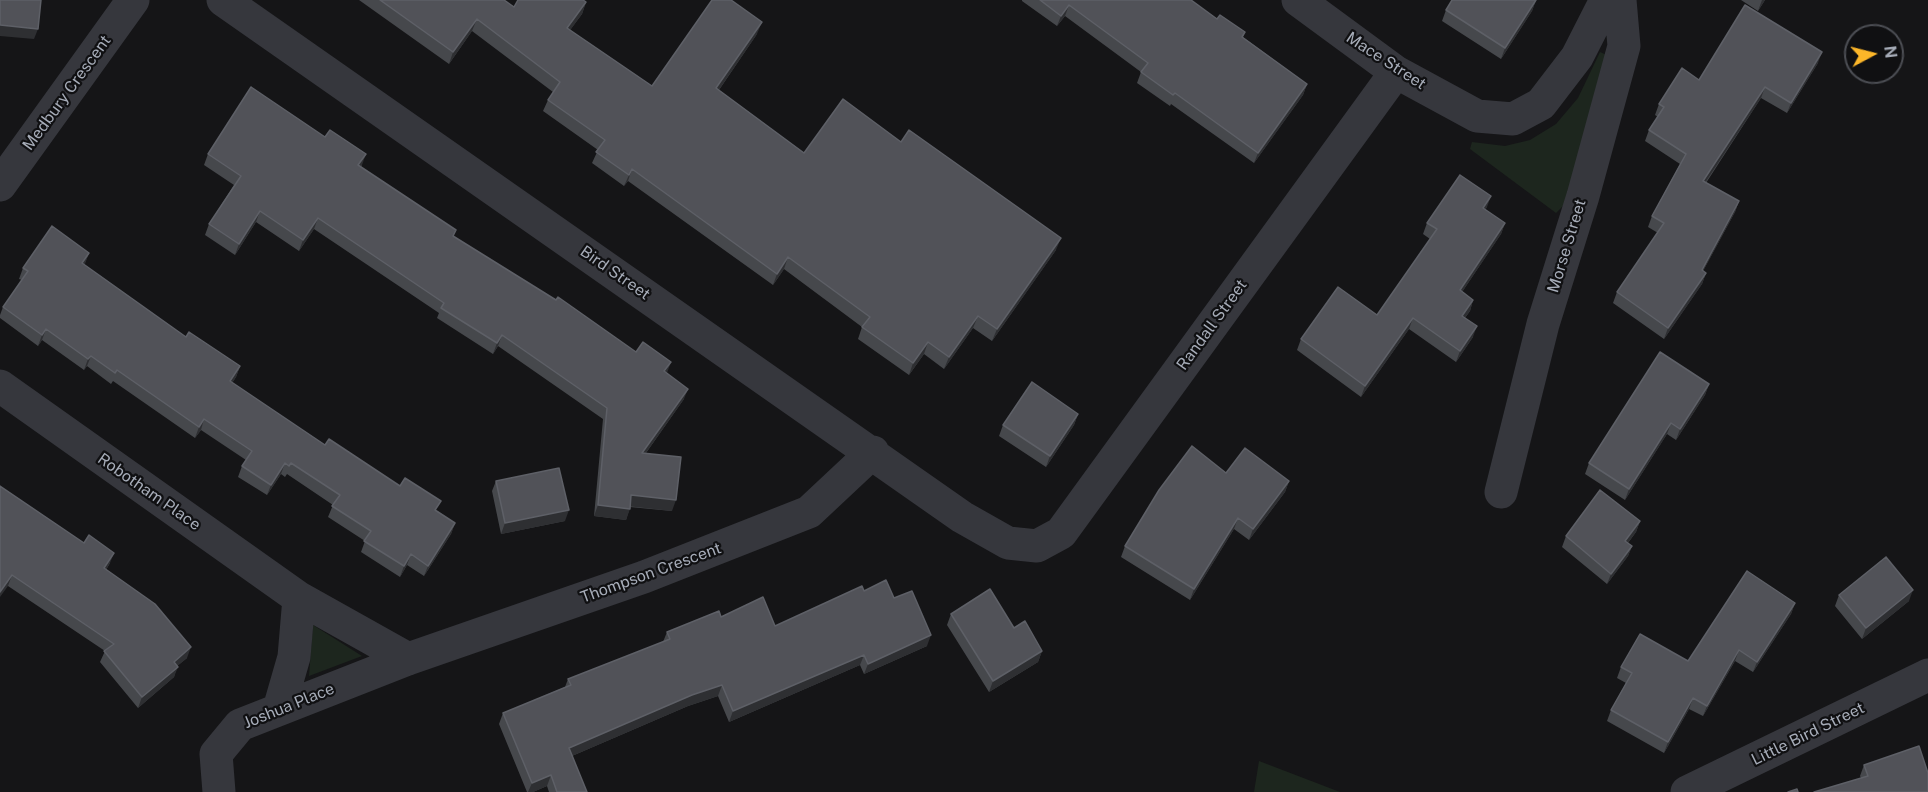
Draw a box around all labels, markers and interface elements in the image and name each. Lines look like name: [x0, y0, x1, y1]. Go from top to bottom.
north arrow: [1844, 24, 1904, 84]
street label: Mace Street: [1342, 28, 1430, 94]
street label: Medbury Crescent: [19, 32, 115, 154]
text: N: [1880, 45, 1901, 59]
street label: Morse Street: [1544, 197, 1590, 295]
street label: Bird Street: [576, 242, 654, 304]
street label: Randall Street: [1173, 276, 1251, 374]
street label: Robotham Place: [94, 449, 204, 535]
street label: Thompson Crescent: [578, 539, 724, 607]
street label: Joshua Place: [241, 679, 337, 733]
street label: Little Bird Street: [1748, 698, 1868, 770]

